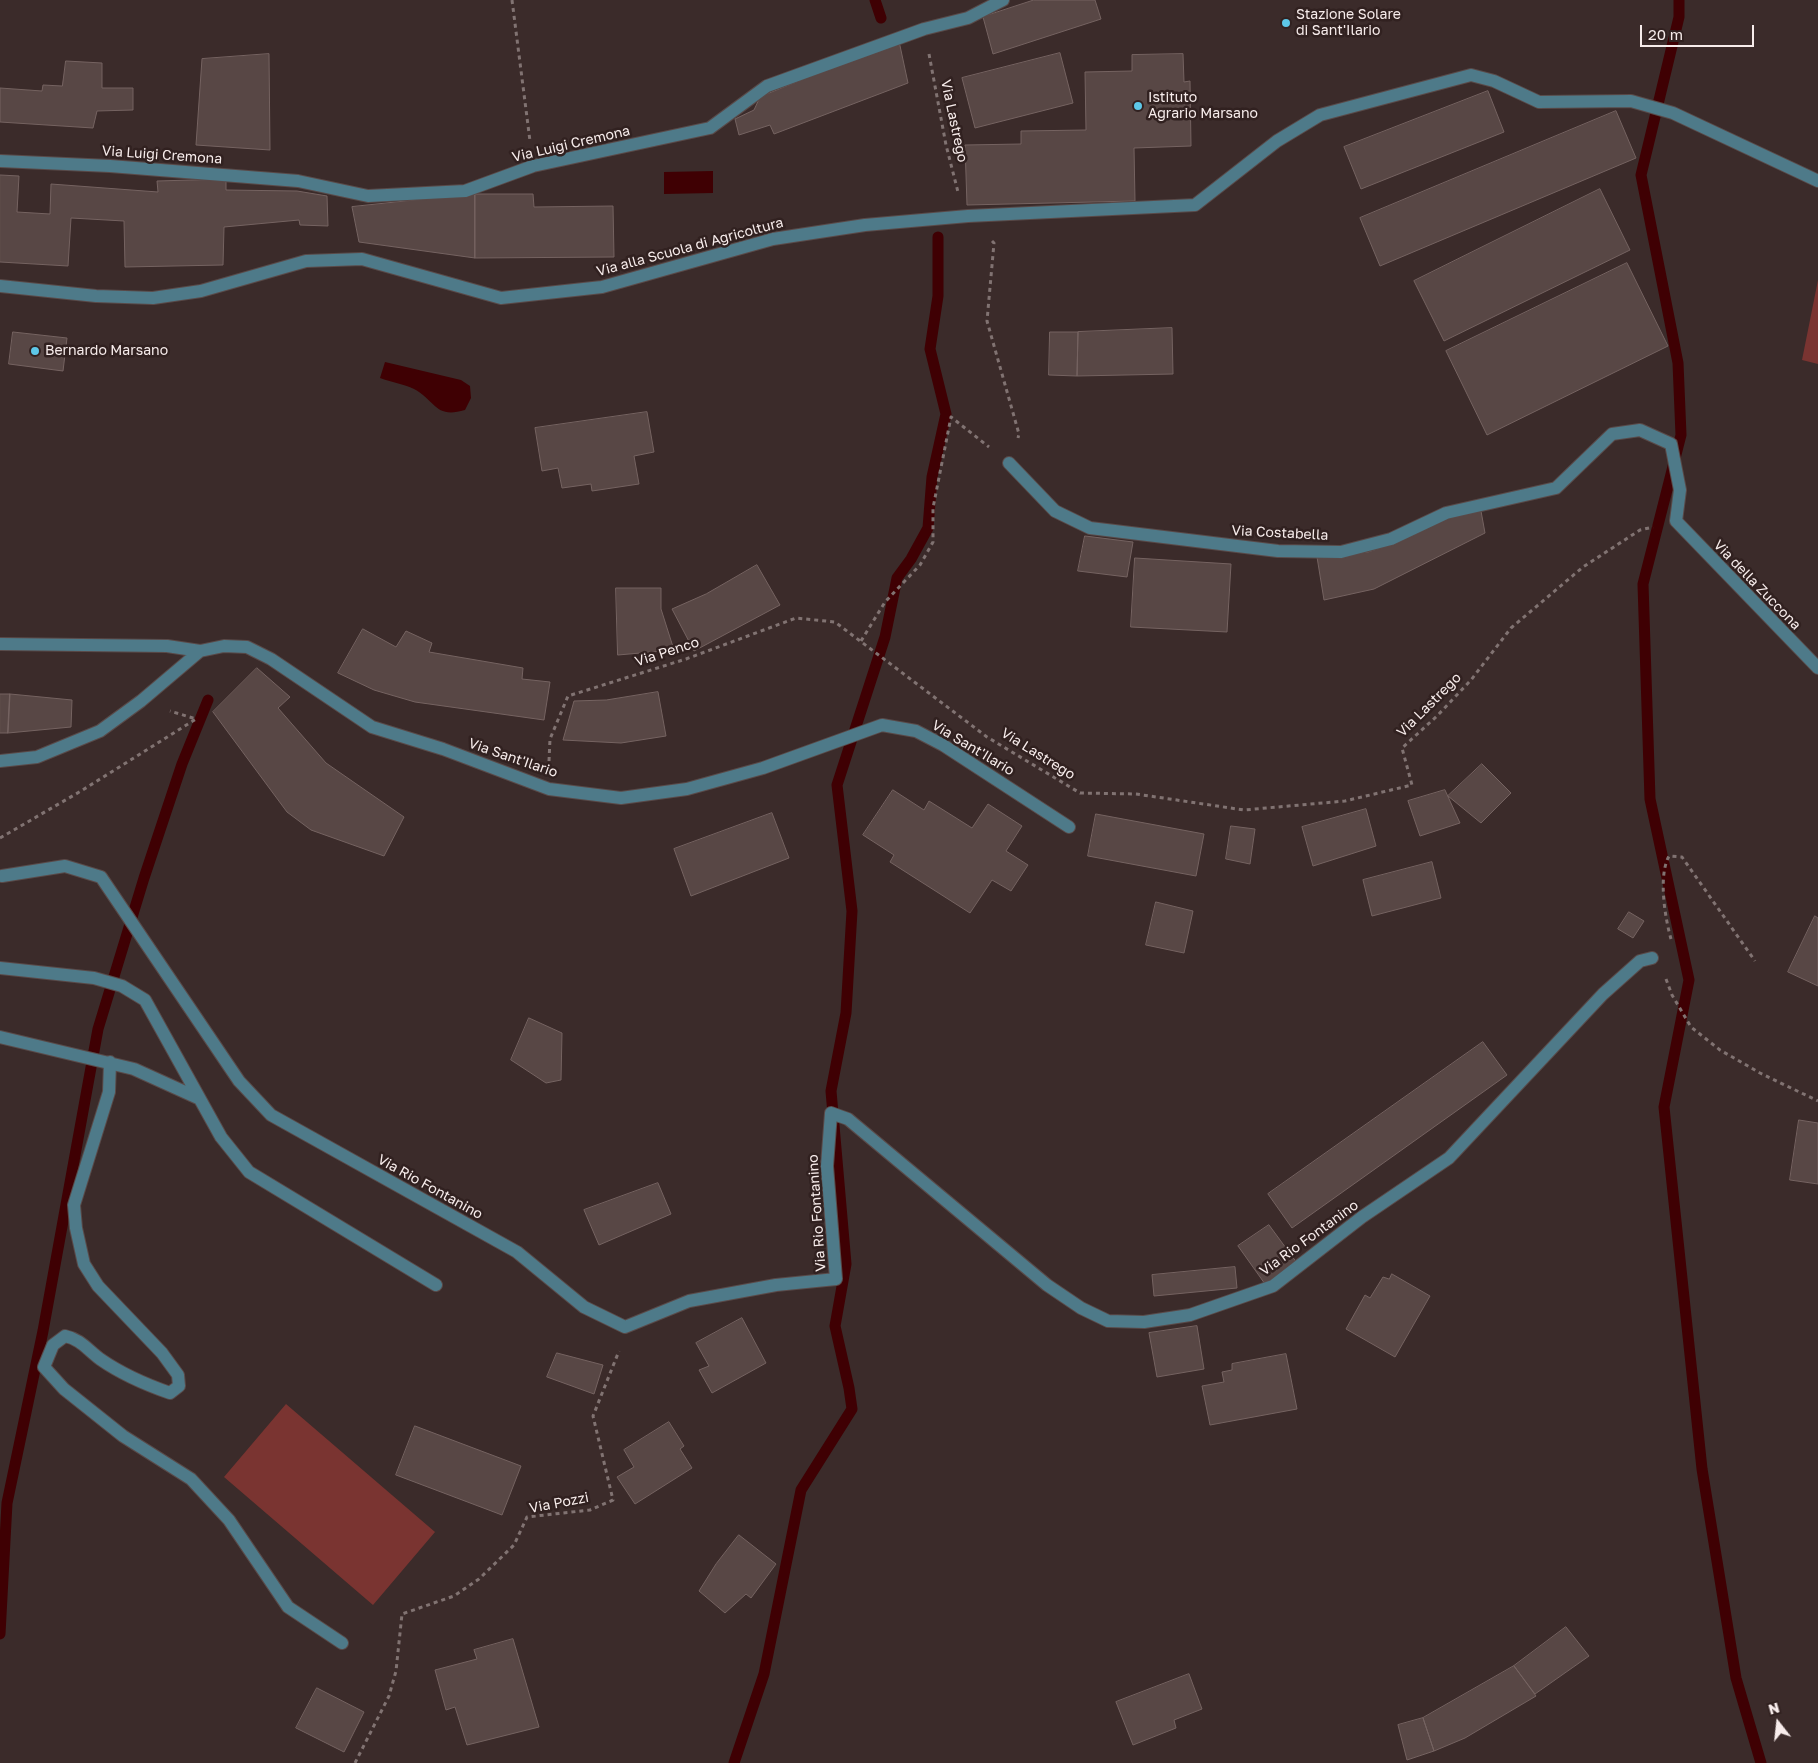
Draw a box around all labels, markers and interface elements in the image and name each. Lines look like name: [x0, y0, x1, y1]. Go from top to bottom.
place label: Stazione Solare di Sant'Ilario: [1296, 7, 1401, 40]
scale bar: [1643, 15, 1757, 47]
marker: Stazione Solare di Sant'Ilario: [1280, 17, 1292, 29]
text: 20 m: [1648, 25, 1683, 43]
street label: Via Lastrego: [937, 78, 971, 164]
place label: Istituto Agrario Marsano: [1148, 90, 1258, 122]
marker: Istituto Agrario Marsano: [1132, 100, 1144, 112]
street label: Via Luigi Cremona: [510, 122, 632, 166]
street label: Via Luigi Cremona: [101, 142, 223, 168]
street label: Via alla Scuola di Agricoltura: [595, 214, 785, 280]
place label: Bernardo Marsano: [45, 343, 168, 359]
marker: Bernardo Marsano: [29, 345, 41, 357]
street label: Via Costabella: [1231, 522, 1329, 544]
street label: Via della Zuccona: [1710, 537, 1804, 633]
street label: Via Penco: [633, 634, 701, 670]
street label: Via Lastrego: [1393, 669, 1465, 741]
street label: Via Sant'Ilario: [929, 717, 1017, 779]
street label: Via Lastrego: [998, 725, 1078, 783]
street label: Via Sant'Ilario: [466, 735, 560, 781]
street label: Via Rio Fontanino: [374, 1151, 486, 1223]
street label: Via Rio Fontanino: [805, 1154, 829, 1272]
street label: Via Rio Fontanino: [1256, 1197, 1362, 1279]
street label: Via Pozzi: [528, 1489, 590, 1517]
north arrow: [1753, 1698, 1803, 1748]
text: N: [1766, 1698, 1781, 1718]

